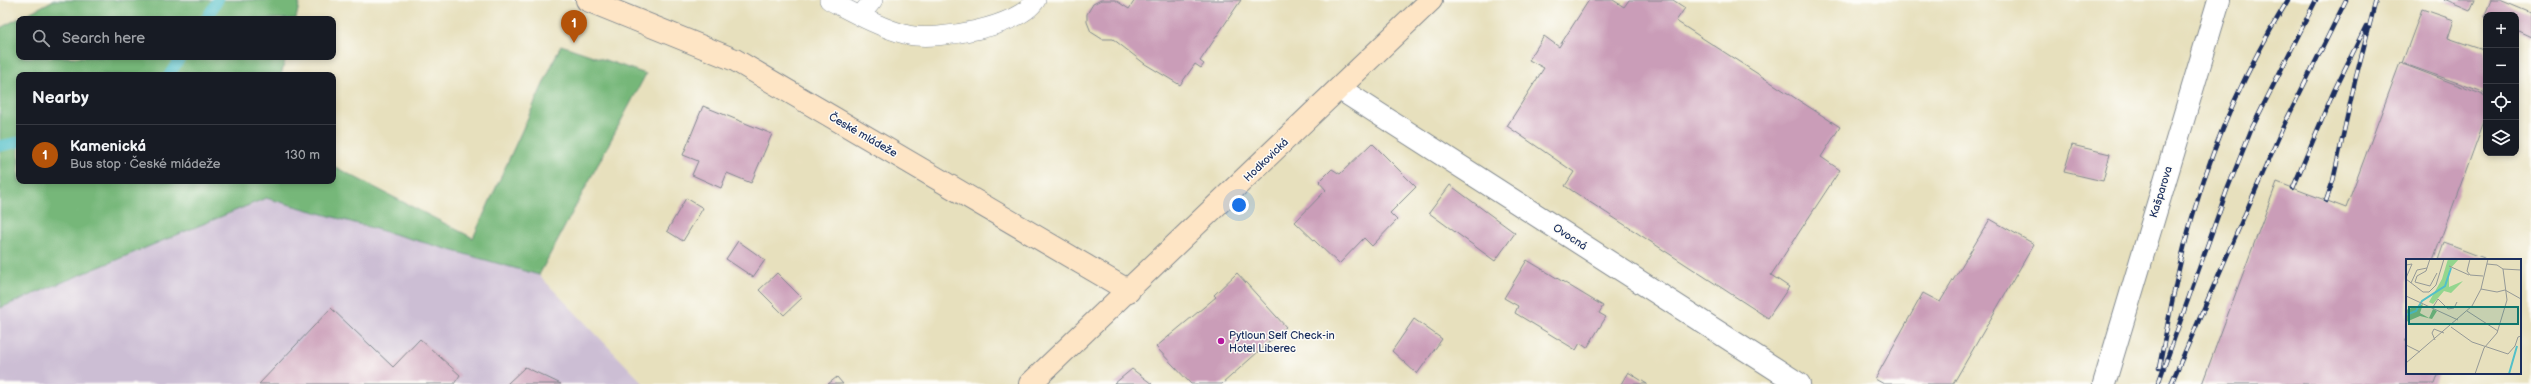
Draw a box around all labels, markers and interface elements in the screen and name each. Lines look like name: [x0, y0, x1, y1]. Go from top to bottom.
pin: 1: [561, 10, 587, 43]
map controls: [2483, 12, 2519, 156]
button: +: [2483, 12, 2519, 48]
search box: [16, 16, 336, 60]
icon: search: [30, 27, 52, 49]
text: Search here: [62, 29, 145, 48]
button: −: [2483, 48, 2519, 84]
button: locate: [2483, 84, 2519, 120]
text: Nearby: [32, 88, 89, 108]
street label: České mládeže: [826, 109, 900, 160]
button: layers: [2483, 120, 2519, 156]
street label: Hodkovická: [1241, 135, 1291, 185]
text: Kamenická: [70, 137, 146, 156]
text: 1: [42, 147, 48, 163]
text: 130 m: [285, 147, 320, 163]
text: Bus stop · České mládeže: [70, 156, 221, 172]
street label: Kašparova: [2147, 165, 2175, 219]
your location: [1229, 195, 1249, 215]
street label: Ovocná: [1550, 221, 1590, 253]
inset map: [2406, 259, 2521, 374]
place label: Pytloun Self Check-in Hotel Liberec: [1229, 329, 1335, 355]
marker: Pytloun Self Check-in Hotel Liberec: [1216, 336, 1226, 346]

